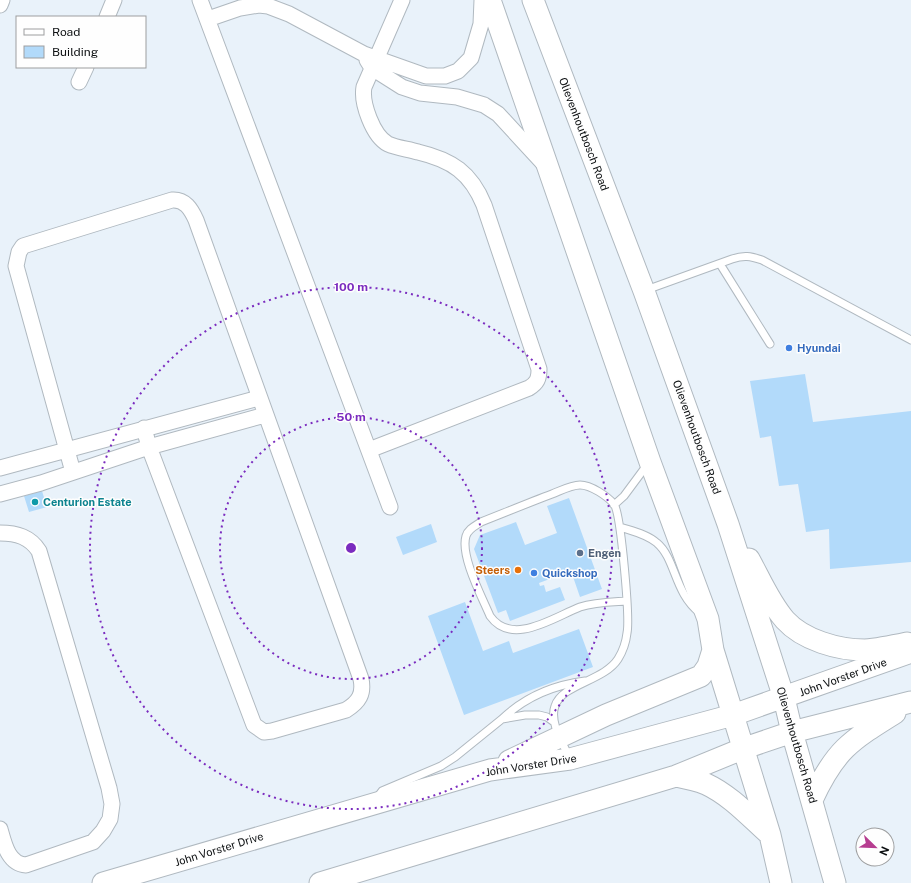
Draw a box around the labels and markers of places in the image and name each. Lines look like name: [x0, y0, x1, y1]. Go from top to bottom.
place label: Hyundai: [797, 342, 841, 354]
marker: Hyundai: [784, 343, 794, 353]
place label: Centurion Estate: [43, 496, 132, 508]
marker: Centurion Estate: [30, 497, 40, 507]
centre of rings: [344, 541, 358, 555]
place label: Engen: [588, 547, 621, 559]
marker: Engen: [575, 548, 585, 558]
place label: Steers: [475, 564, 510, 576]
marker: Steers: [513, 565, 523, 575]
place label: Quickshop: [542, 567, 598, 579]
marker: Quickshop: [529, 568, 539, 578]

